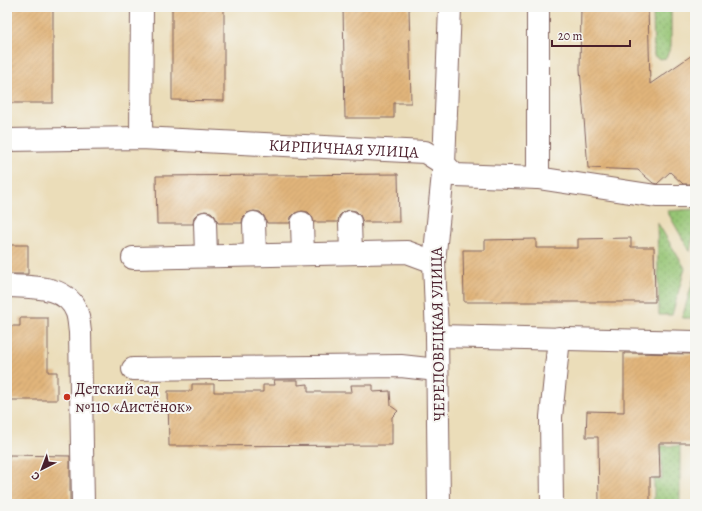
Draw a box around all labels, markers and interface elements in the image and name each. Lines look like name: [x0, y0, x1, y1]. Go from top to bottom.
scale bar: [552, 22, 630, 48]
text: 20 m: [558, 28, 582, 44]
street label: КИРПИЧНАЯ УЛИЦА: [268, 134, 420, 164]
street label: ЧЕРЕПОВЕЦКАЯ УЛИЦА: [425, 246, 451, 421]
place label: Детский сад №110 «Аистёнок»: [75, 378, 192, 418]
marker: Детский сад №110 «Аистёнок»: [62, 392, 72, 402]
north arrow: [22, 449, 62, 489]
text: С: [28, 468, 43, 484]

